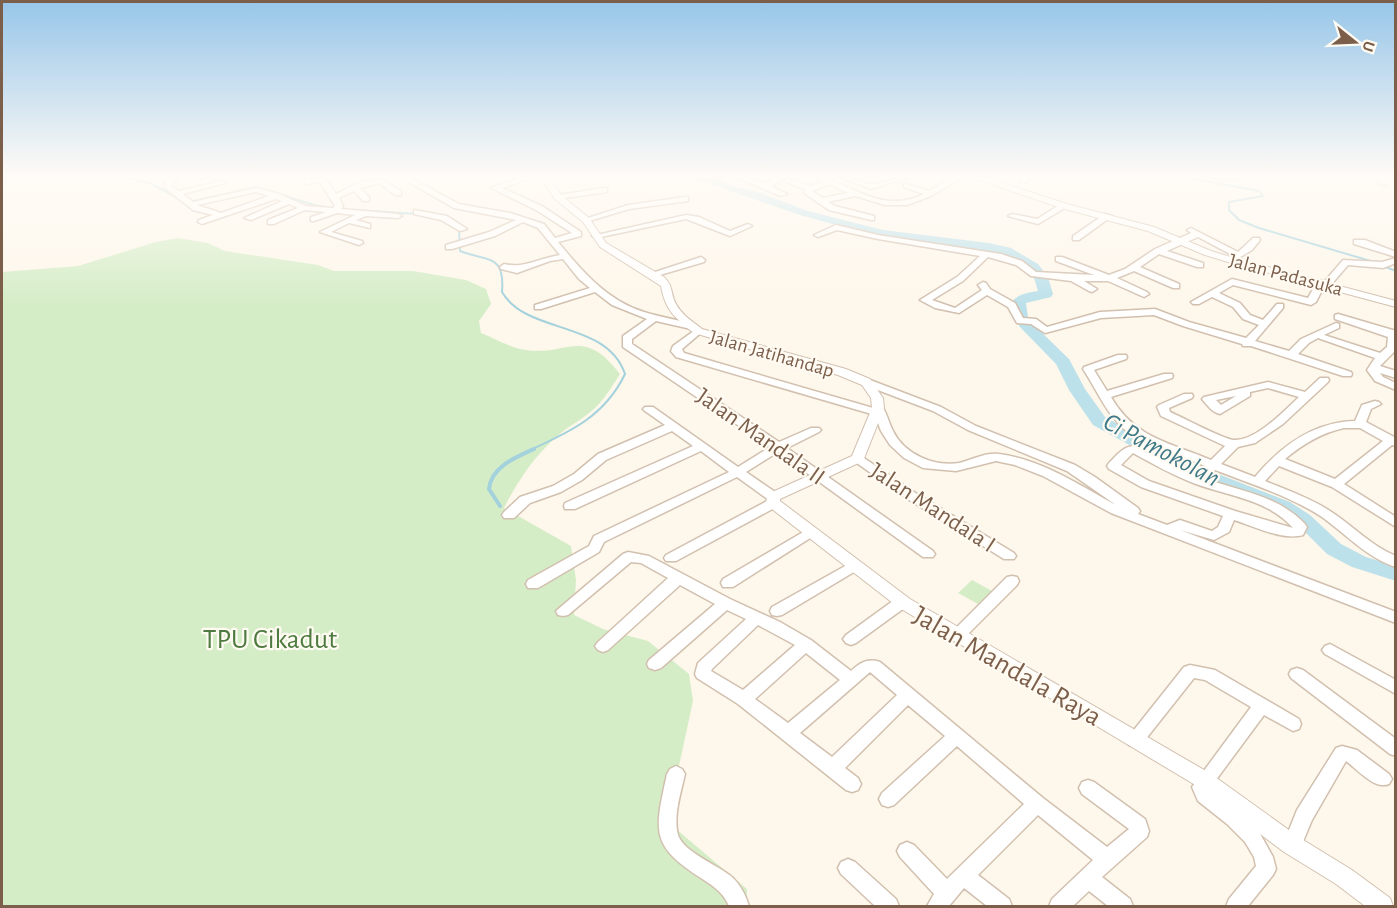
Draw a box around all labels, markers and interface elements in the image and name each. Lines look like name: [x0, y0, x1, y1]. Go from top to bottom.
north arrow: [1325, 12, 1385, 72]
text: U: [1359, 39, 1378, 54]
street label: Jalan Padasuka: [1227, 250, 1345, 300]
street label: Jalan Jatihandap: [707, 327, 836, 381]
street label: Jalan Mandala II: [692, 384, 829, 490]
water label: Ci Pamokolan: [1099, 408, 1224, 491]
street label: Jalan Mandala I: [866, 459, 999, 557]
street label: Jalan Mandala Raya: [908, 601, 1106, 732]
park label: TPU Cikadut: [203, 626, 337, 654]

